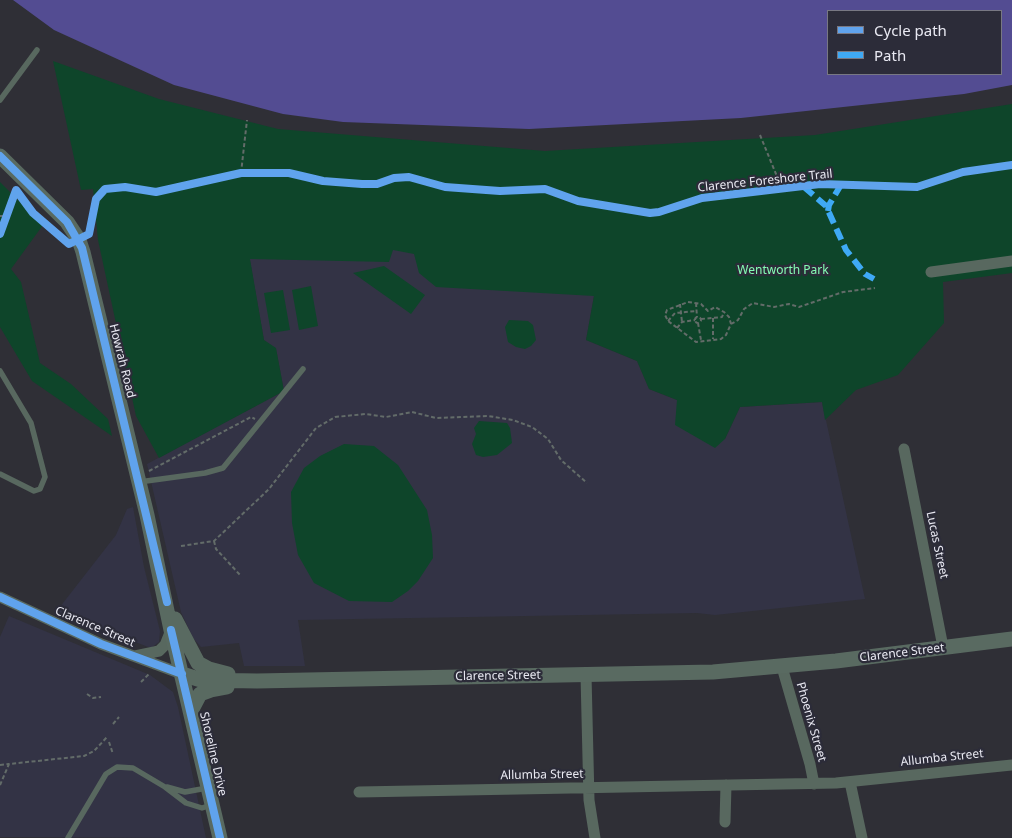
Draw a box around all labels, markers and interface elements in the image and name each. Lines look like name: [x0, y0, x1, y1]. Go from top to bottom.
legend: [827, 10, 1002, 75]
text: Cycle path: [874, 20, 947, 40]
text: Path: [874, 45, 906, 65]
street label: Clarence Foreshore Trail: [697, 167, 833, 195]
park label: Wentworth Park: [737, 264, 829, 278]
street label: Howrah Road: [106, 322, 138, 400]
street label: Lucas Street: [923, 510, 951, 580]
street label: Clarence Street: [53, 604, 137, 650]
street label: Clarence Street: [859, 641, 945, 665]
street label: Clarence Street: [455, 668, 541, 684]
street label: Phoenix Street: [793, 681, 829, 763]
street label: Shoreline Drive: [196, 711, 230, 797]
street label: Allumba Street: [900, 746, 984, 770]
street label: Allumba Street: [500, 767, 584, 783]

